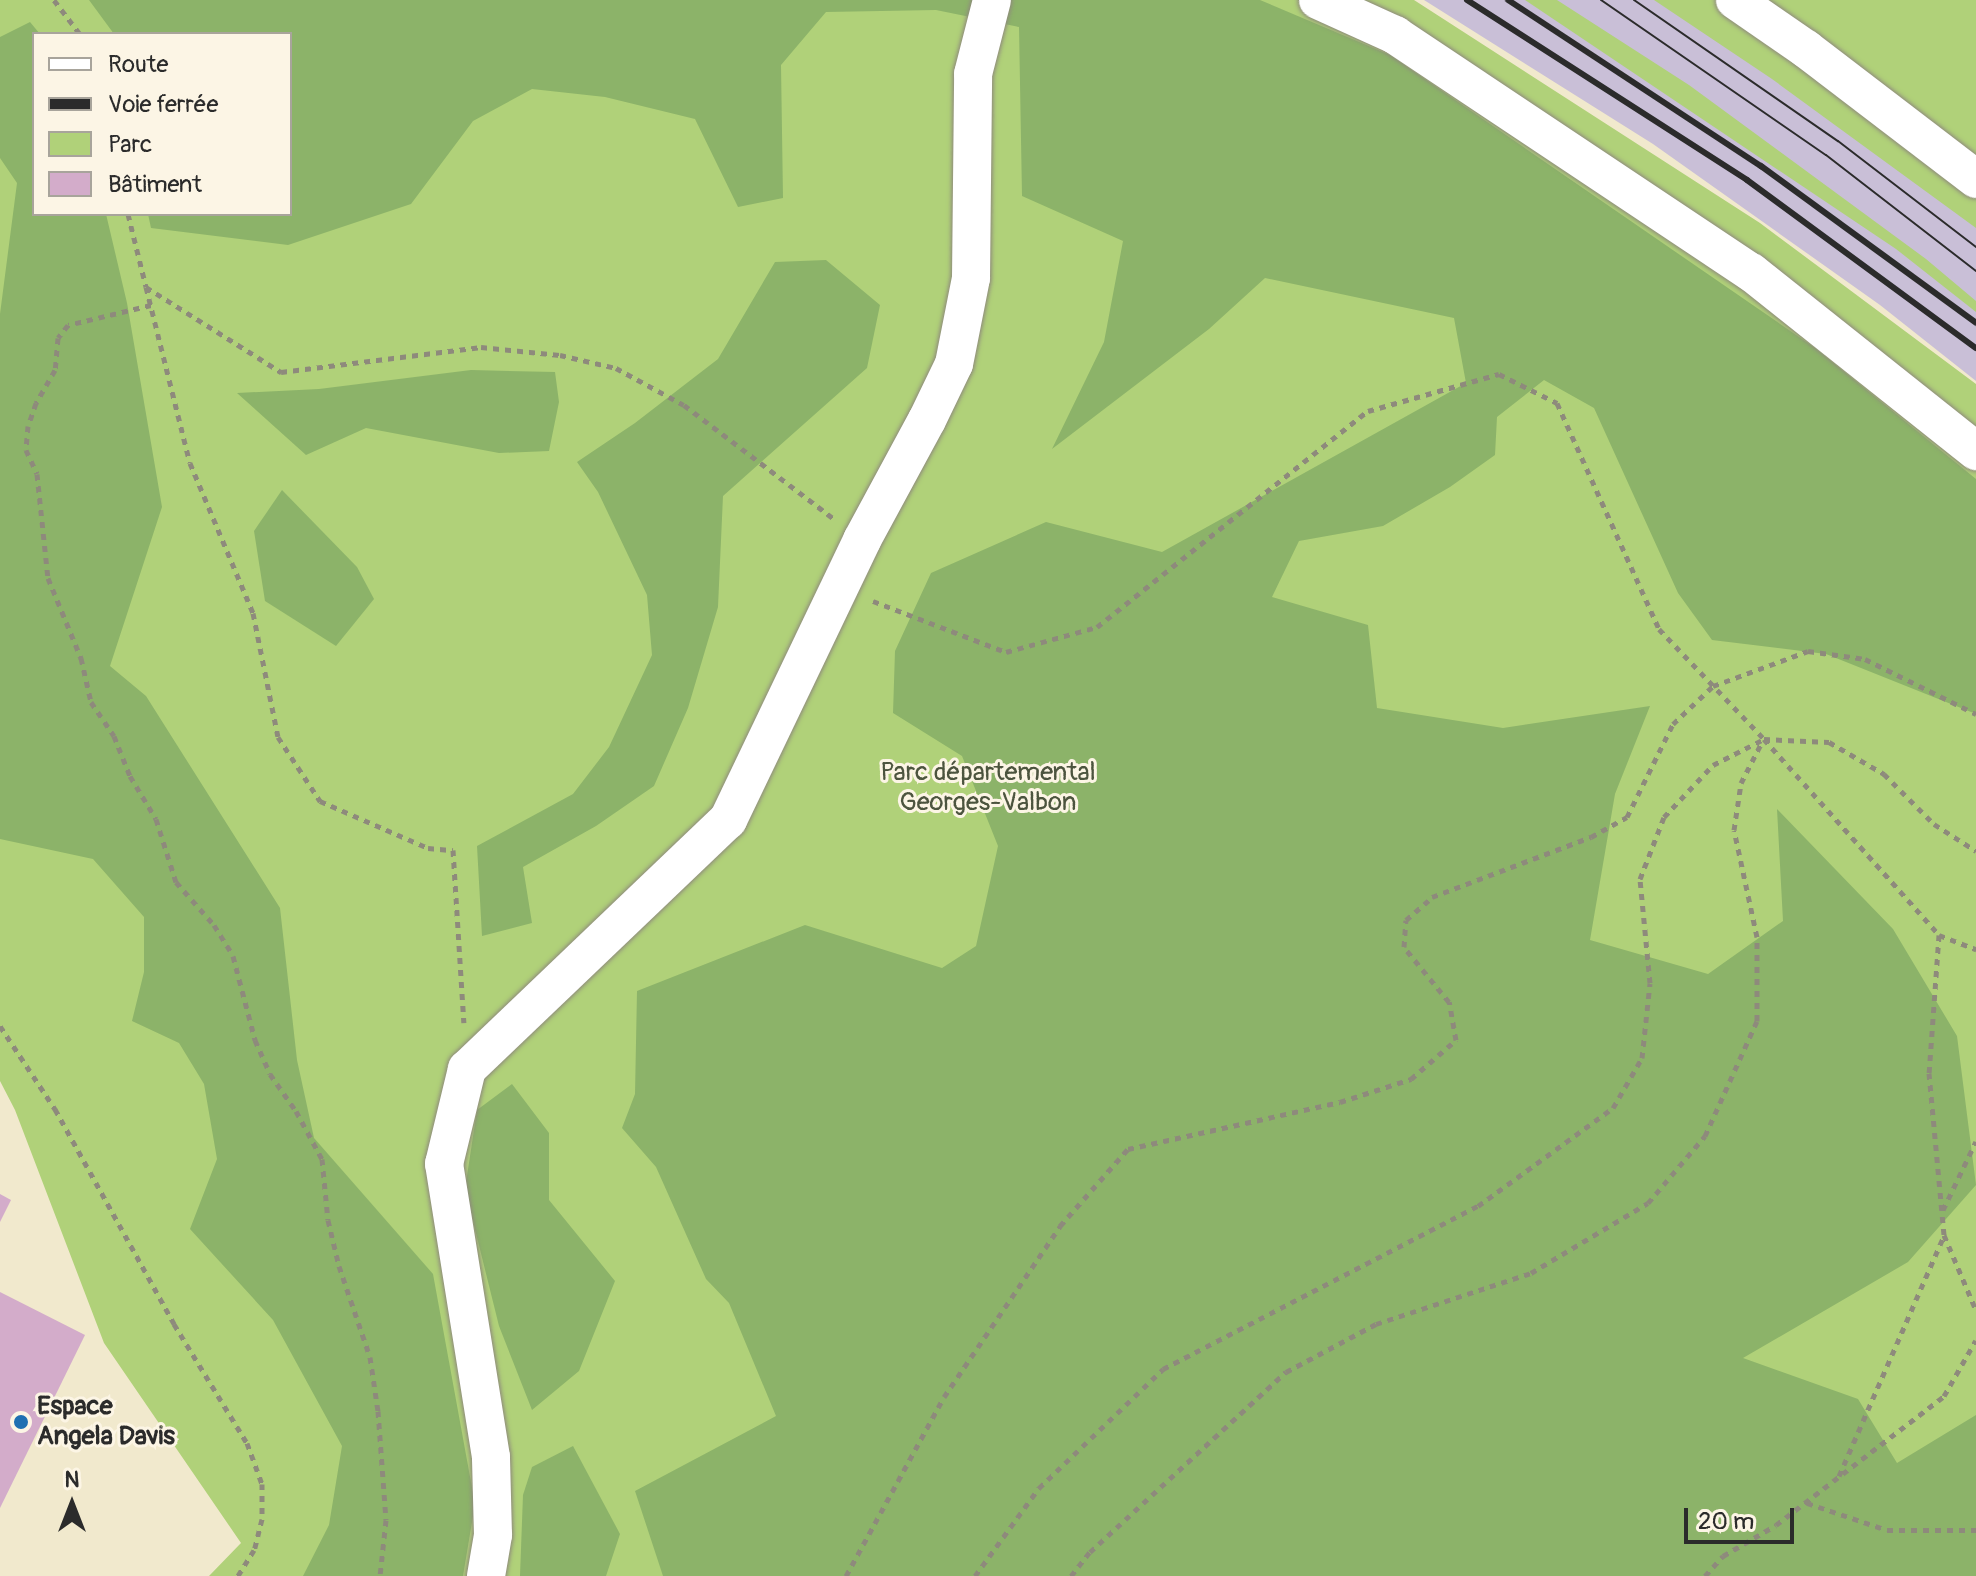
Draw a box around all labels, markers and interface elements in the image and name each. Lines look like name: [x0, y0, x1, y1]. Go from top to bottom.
legend: [32, 32, 292, 216]
text: Route: [108, 50, 168, 79]
text: Voie ferrée: [108, 90, 218, 119]
text: Parc: [108, 130, 152, 159]
text: Bâtiment: [108, 170, 202, 199]
park label: Parc départemental Georges-Valbon: [880, 757, 1096, 818]
place label: Espace Angela Davis: [37, 1391, 175, 1452]
marker: Espace Angela Davis: [12, 1413, 30, 1431]
north arrow: [32, 1464, 112, 1544]
text: N: [65, 1466, 79, 1494]
scale bar: [1688, 1492, 1798, 1542]
text: 20 m: [1698, 1507, 1754, 1536]

